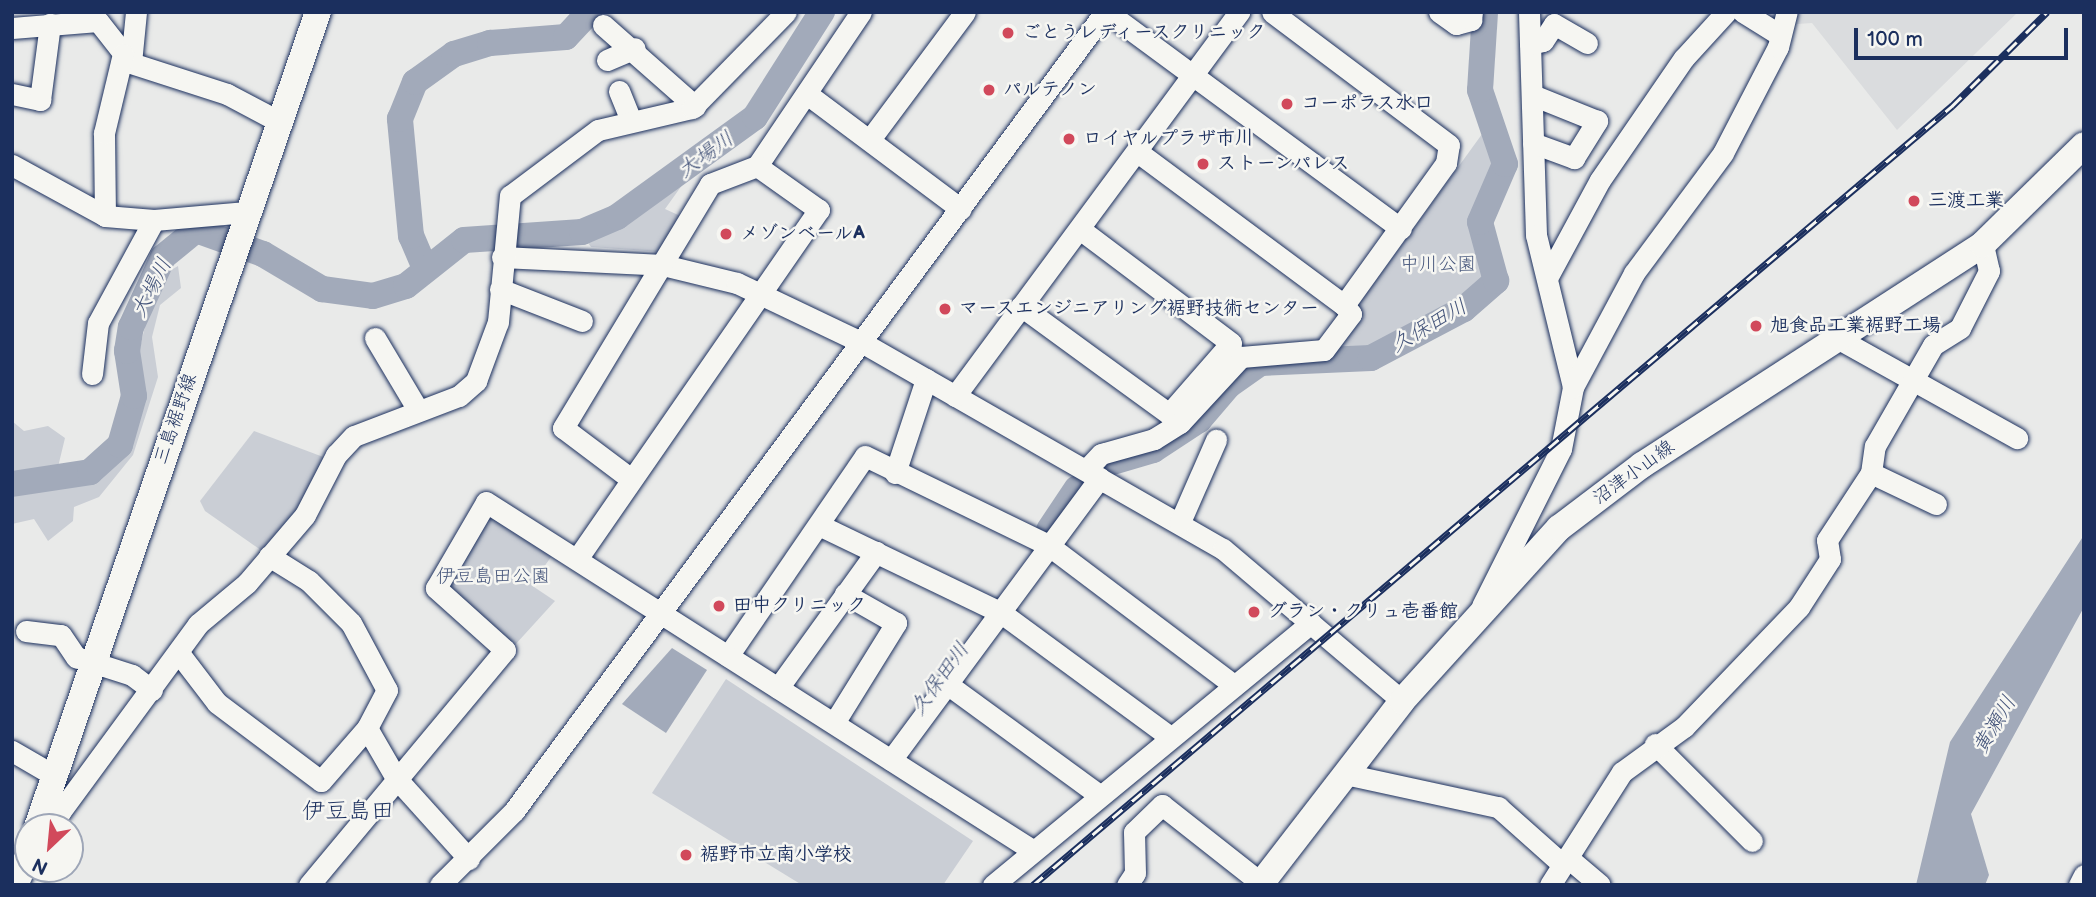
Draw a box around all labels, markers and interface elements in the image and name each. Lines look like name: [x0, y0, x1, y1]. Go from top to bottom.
scale bar: [1858, 14, 2072, 58]
place label: ごとうレディースクリニック: [1022, 22, 1269, 44]
marker: ごとうレディースクリニック: [1000, 25, 1016, 41]
text: 100 m: [1867, 27, 1923, 52]
place label: パルテノン: [1003, 79, 1098, 101]
marker: パルテノン: [981, 82, 997, 98]
place label: コーポラス水口: [1301, 93, 1434, 115]
marker: コーポラス水口: [1279, 96, 1295, 112]
water label: 大場川: [673, 126, 739, 184]
place label: ロイヤルプラザ市川: [1083, 128, 1254, 150]
marker: ロイヤルプラザ市川: [1061, 131, 1077, 147]
place label: ストーンパレス: [1217, 153, 1350, 175]
marker: ストーンパレス: [1195, 156, 1211, 172]
place label: 三渡工業: [1928, 190, 2004, 212]
marker: 三渡工業: [1906, 193, 1922, 209]
place label: メゾンベールA: [740, 223, 866, 245]
marker: メゾンベールA: [718, 226, 734, 242]
water label: 大場川: [126, 254, 178, 322]
park label: 中川公園: [1400, 254, 1476, 276]
water label: 久保田川: [1386, 294, 1472, 358]
place label: マースエンジニアリング裾野技術センター: [959, 298, 1320, 320]
marker: マースエンジニアリング裾野技術センター: [937, 301, 953, 317]
place label: 旭食品工業裾野工場: [1770, 315, 1941, 337]
marker: 旭食品工業裾野工場: [1748, 318, 1764, 334]
street label: 三島裾野線: [150, 370, 202, 468]
street label: 沼津小山線: [1589, 436, 1679, 510]
park label: 伊豆島田公園: [436, 566, 550, 588]
place label: 田中クリニック: [733, 595, 866, 617]
marker: 田中クリニック: [711, 598, 727, 614]
place label: グラン・クリュ壱番館: [1268, 601, 1458, 623]
marker: グラン・クリュ壱番館: [1246, 604, 1262, 620]
water label: 久保田川: [905, 638, 975, 720]
water label: 黄瀬川: [1968, 692, 2022, 758]
district label: 伊豆島田: [302, 797, 394, 825]
north arrow: [14, 813, 84, 883]
place label: 裾野市立南小学校: [700, 844, 852, 866]
marker: 裾野市立南小学校: [678, 847, 694, 863]
text: N: [29, 852, 52, 879]

